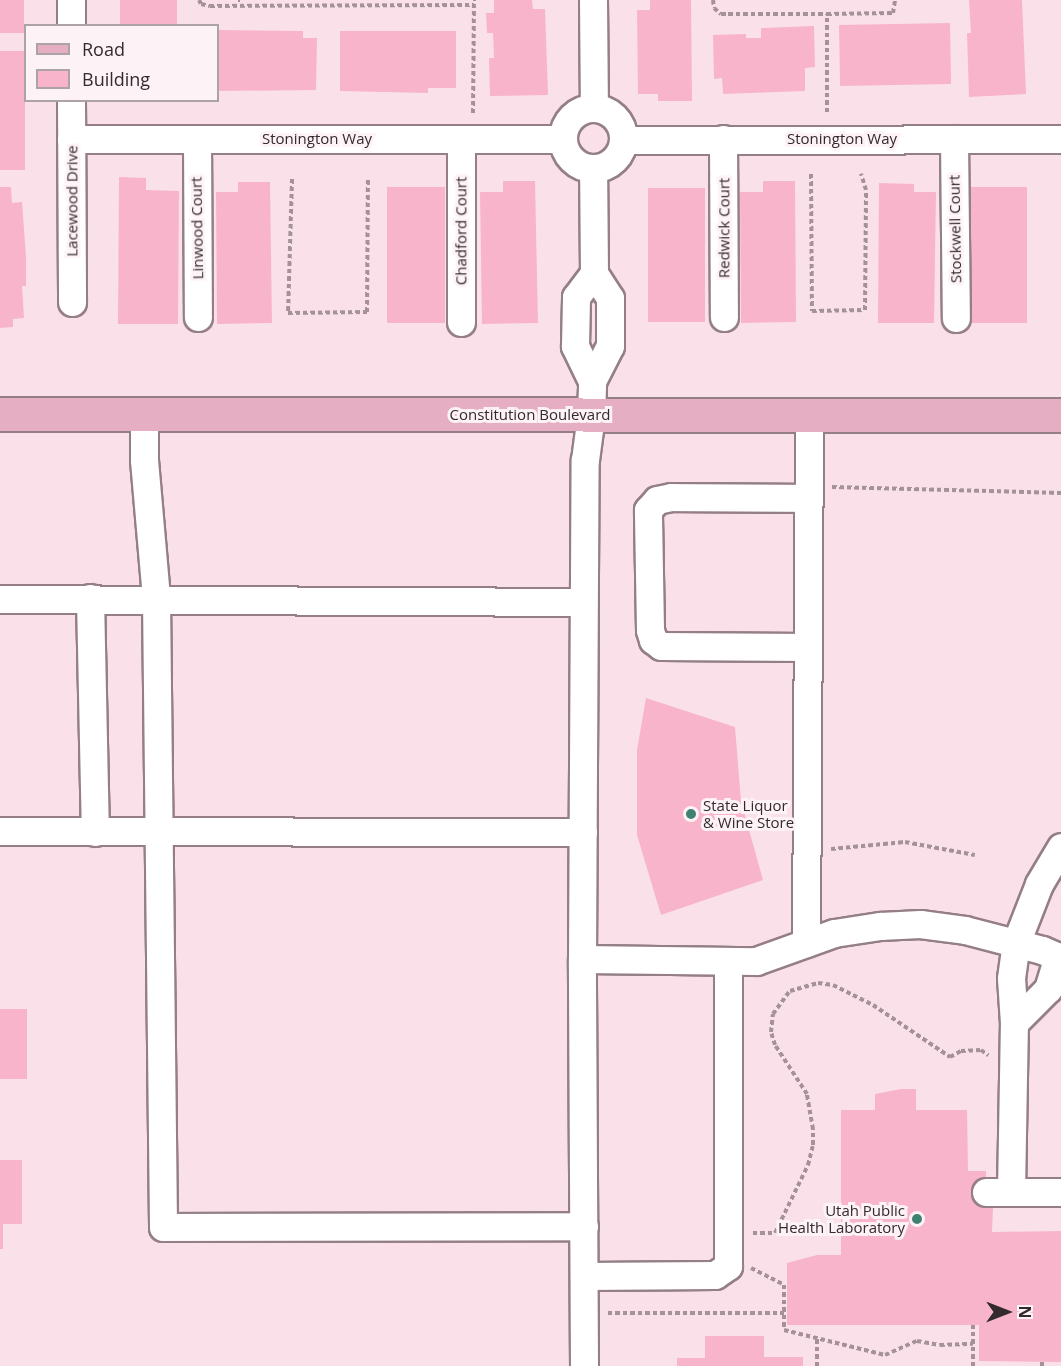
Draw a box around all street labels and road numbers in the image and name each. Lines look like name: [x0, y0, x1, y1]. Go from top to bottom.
street label: Stonington Way: [262, 130, 372, 148]
street label: Stonington Way: [787, 130, 897, 148]
street label: Lacewood Drive: [63, 145, 81, 257]
street label: Stockwell Court: [945, 175, 965, 283]
street label: Linwood Court: [187, 176, 207, 280]
street label: Chadford Court: [452, 177, 470, 285]
street label: Redwick Court: [715, 178, 733, 278]
street label: Constitution Boulevard: [449, 406, 611, 424]

